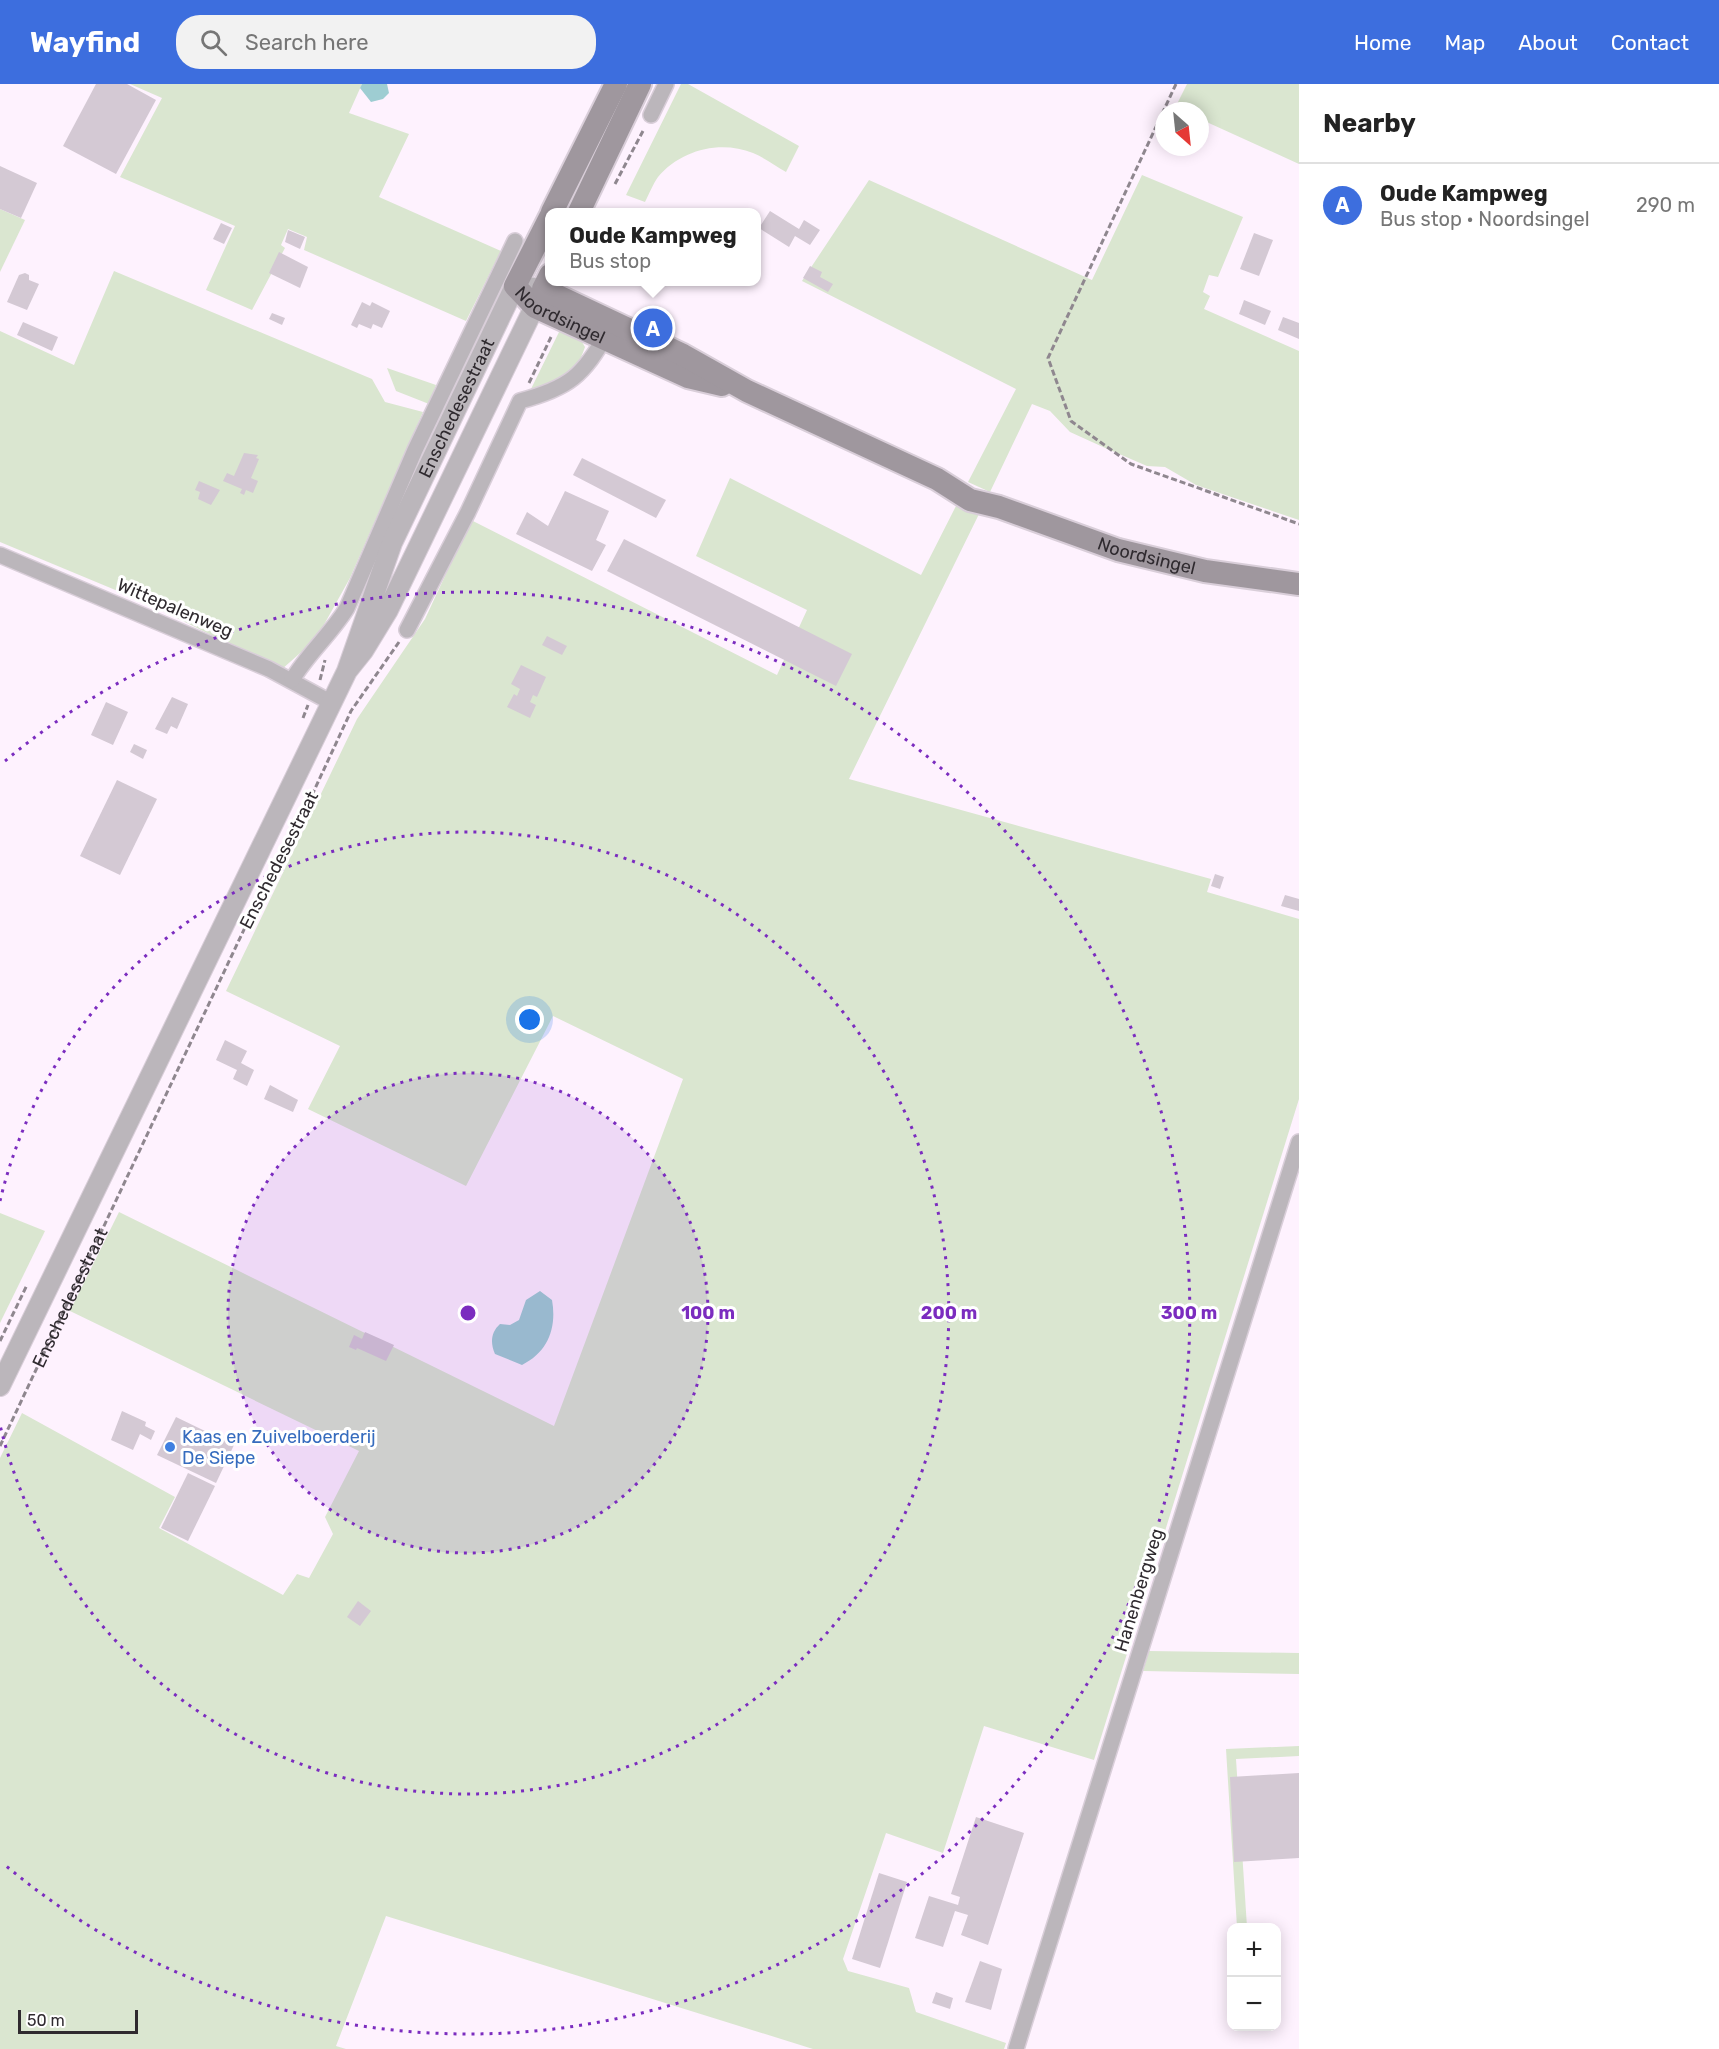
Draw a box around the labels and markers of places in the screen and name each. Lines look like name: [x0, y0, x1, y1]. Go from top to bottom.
pin: A: [634, 306, 672, 350]
centre of rings: [458, 1303, 478, 1323]
place label: Kaas en Zuivelboerderij De Siepe: [182, 1426, 376, 1469]
marker: Kaas en Zuivelboerderij De Siepe: [163, 1440, 177, 1454]

